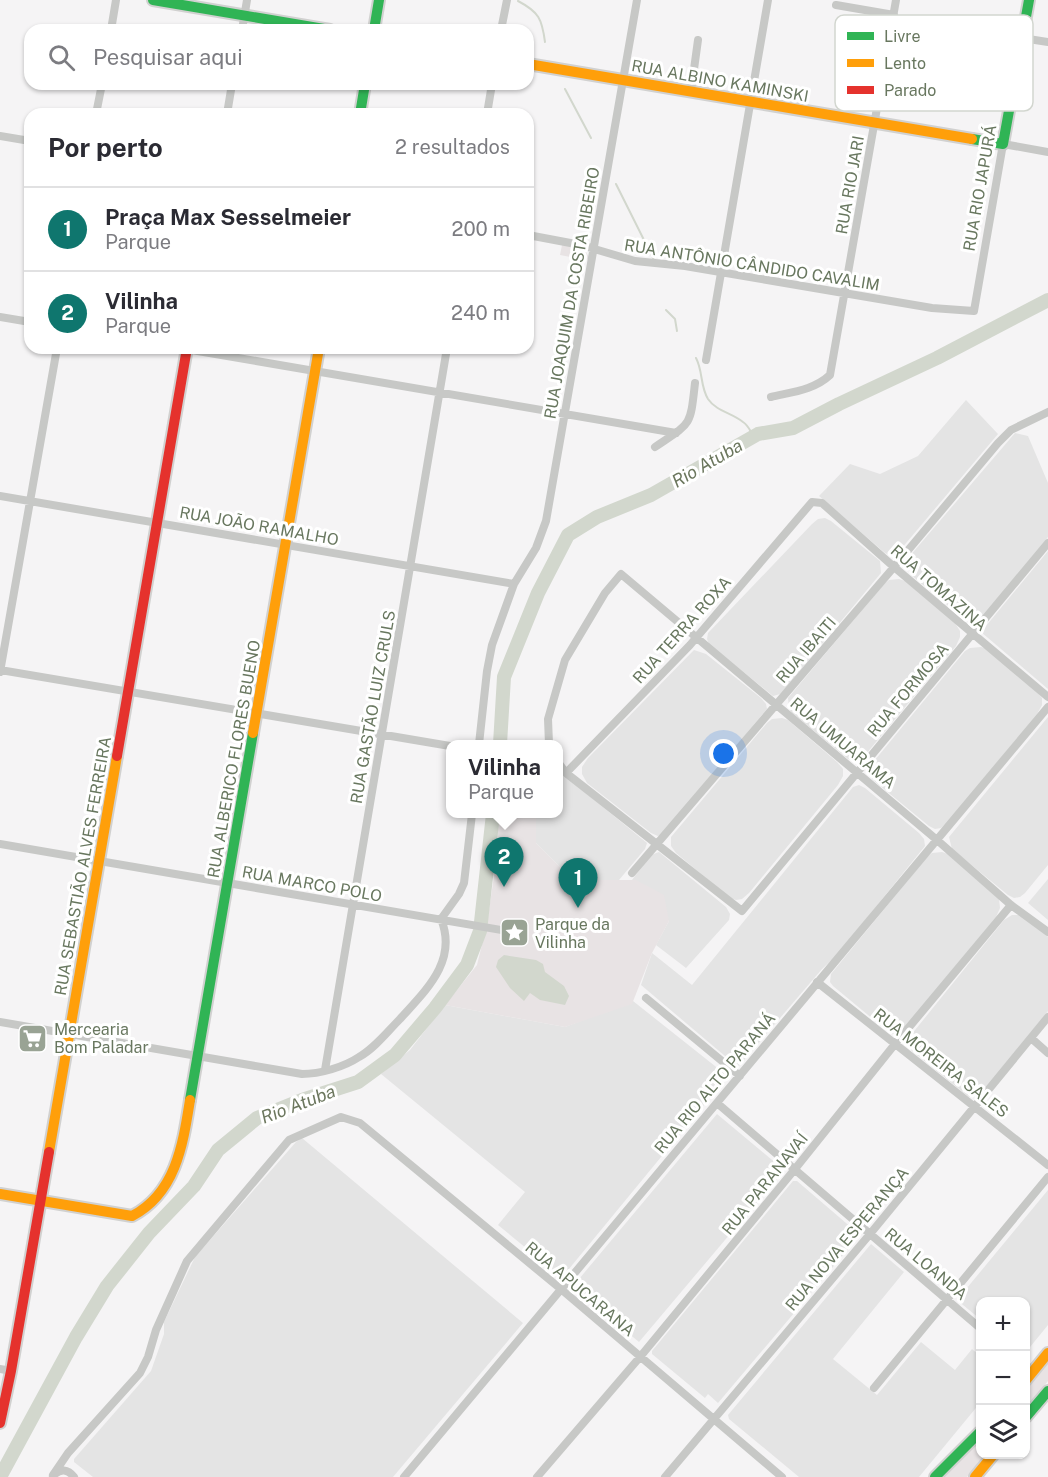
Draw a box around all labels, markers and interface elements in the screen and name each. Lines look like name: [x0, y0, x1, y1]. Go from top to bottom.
legend: [835, 15, 1033, 111]
search box: [24, 24, 534, 90]
text: Livre: [884, 27, 920, 46]
icon: search: [45, 41, 78, 74]
text: Pesquisar aqui: [93, 44, 243, 70]
text: Lento: [884, 54, 926, 73]
street label: RUA ALBINO KAMINSKI: [630, 56, 810, 106]
text: Parado: [884, 81, 936, 100]
street label: RUA RIO JAPURÁ: [959, 123, 1000, 253]
text: Por perto: [48, 132, 163, 163]
street label: RUA RIO JARI: [832, 134, 868, 236]
text: 2 resultados: [395, 135, 510, 159]
street label: RUA JOAQUIM DA COSTA RIBEIRO: [540, 165, 604, 421]
text: Praça Max Sesselmeier: [105, 204, 351, 230]
text: 1: [63, 217, 72, 241]
text: 200 m: [452, 217, 510, 241]
text: Parque: [105, 230, 171, 254]
street label: RUA ANTÔNIO CÂNDIDO CAVALIM: [623, 234, 881, 295]
text: Vilinha: [105, 288, 178, 314]
text: 2: [61, 301, 74, 325]
text: 240 m: [451, 301, 510, 325]
text: Parque: [105, 314, 171, 338]
water label: Rio Atuba: [668, 434, 746, 492]
street label: RUA JOÃO RAMALHO: [178, 502, 340, 549]
street label: RUA TOMAZINA: [887, 541, 991, 635]
street label: RUA TERRA ROXA: [629, 573, 735, 687]
street label: RUA GASTÃO LUIZ CRULS: [346, 609, 399, 805]
street label: RUA IBAITI: [772, 613, 840, 687]
street label: RUA ALBERICO FLORES BUENO: [204, 639, 264, 879]
street label: RUA FORMOSA: [863, 639, 953, 741]
street label: RUA UMUARAMA: [787, 693, 899, 793]
street label: RUA SEBASTIÃO ALVES FERREIRA: [50, 735, 115, 997]
your location: [709, 739, 738, 768]
popup: [446, 740, 563, 818]
text: Vilinha: [468, 754, 541, 780]
text: Parque: [468, 780, 534, 804]
pin: 2: [484, 838, 524, 887]
pin: 1: [558, 858, 598, 908]
street label: RUA MARCO POLO: [240, 862, 384, 906]
place label: Parque da Vilinha: [535, 915, 610, 952]
place icon: Parque da Vilinha: [498, 917, 530, 949]
street label: RUA MOREIRA SALES: [870, 1005, 1012, 1121]
street label: RUA RIO ALTO PARANÁ: [650, 1008, 779, 1157]
place label: Mercearia Bom Paladar: [54, 1020, 149, 1057]
supermarket icon: Mercearia Bom Paladar: [17, 1022, 49, 1054]
water label: Rio Atuba: [258, 1080, 338, 1128]
street label: RUA PARANAVAÍ: [717, 1128, 812, 1239]
street label: RUA NOVA ESPERANÇA: [781, 1163, 913, 1315]
street label: RUA LOANDA: [881, 1224, 971, 1304]
street label: RUA APUCARANA: [521, 1238, 639, 1340]
map controls: [976, 1297, 1030, 1459]
button: +: [976, 1297, 1030, 1351]
button: −: [976, 1351, 1030, 1405]
button: layers: [976, 1405, 1030, 1459]

